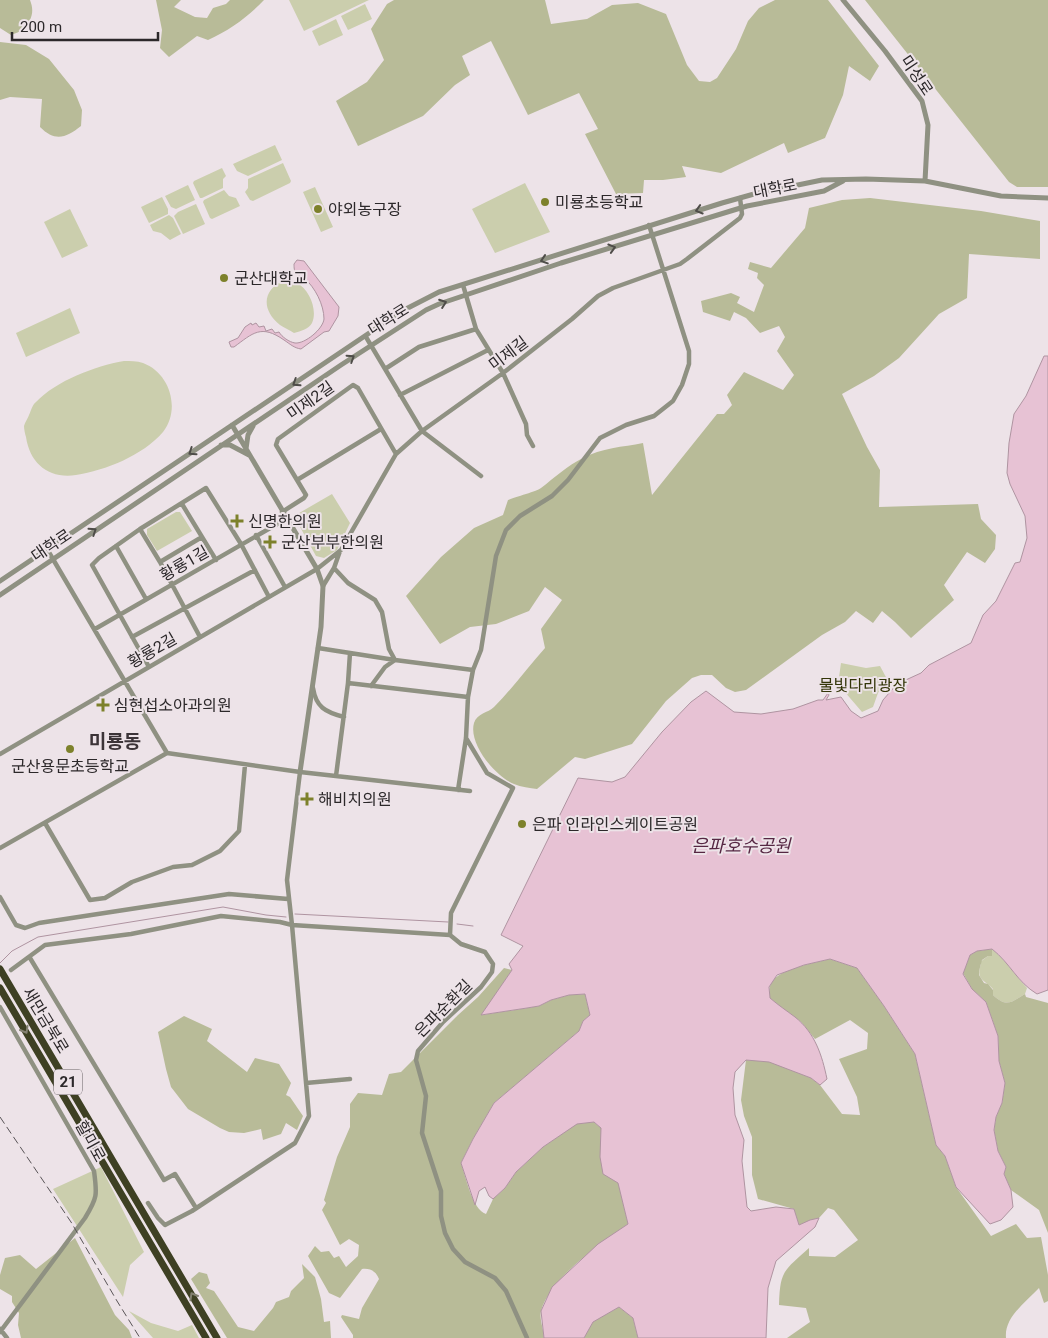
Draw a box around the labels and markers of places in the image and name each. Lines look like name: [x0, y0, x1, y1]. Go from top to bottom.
place label: 미룡초등학교: [555, 193, 643, 212]
marker: 미룡초등학교: [539, 196, 551, 208]
place label: 야외농구장: [328, 200, 402, 219]
marker: 야외농구장: [312, 203, 324, 215]
place label: 군산대학교: [234, 269, 308, 288]
marker: 군산대학교: [218, 272, 230, 284]
place label: 신명한의원: [248, 512, 322, 531]
marker: 신명한의원: [230, 514, 244, 528]
place label: 군산부부한의원: [281, 533, 384, 552]
marker: 군산부부한의원: [263, 535, 277, 549]
place label: 심현섭소아과의원: [114, 696, 232, 715]
marker: 심현섭소아과의원: [96, 698, 110, 712]
marker: 군산용문초등학교: [64, 743, 76, 755]
place label: 군산용문초등학교: [11, 757, 129, 776]
place label: 해비치의원: [318, 790, 392, 809]
marker: 해비치의원: [300, 792, 314, 806]
place label: 은파 인라인스케이트공원: [532, 815, 698, 834]
marker: 은파 인라인스케이트공원: [516, 818, 528, 830]

